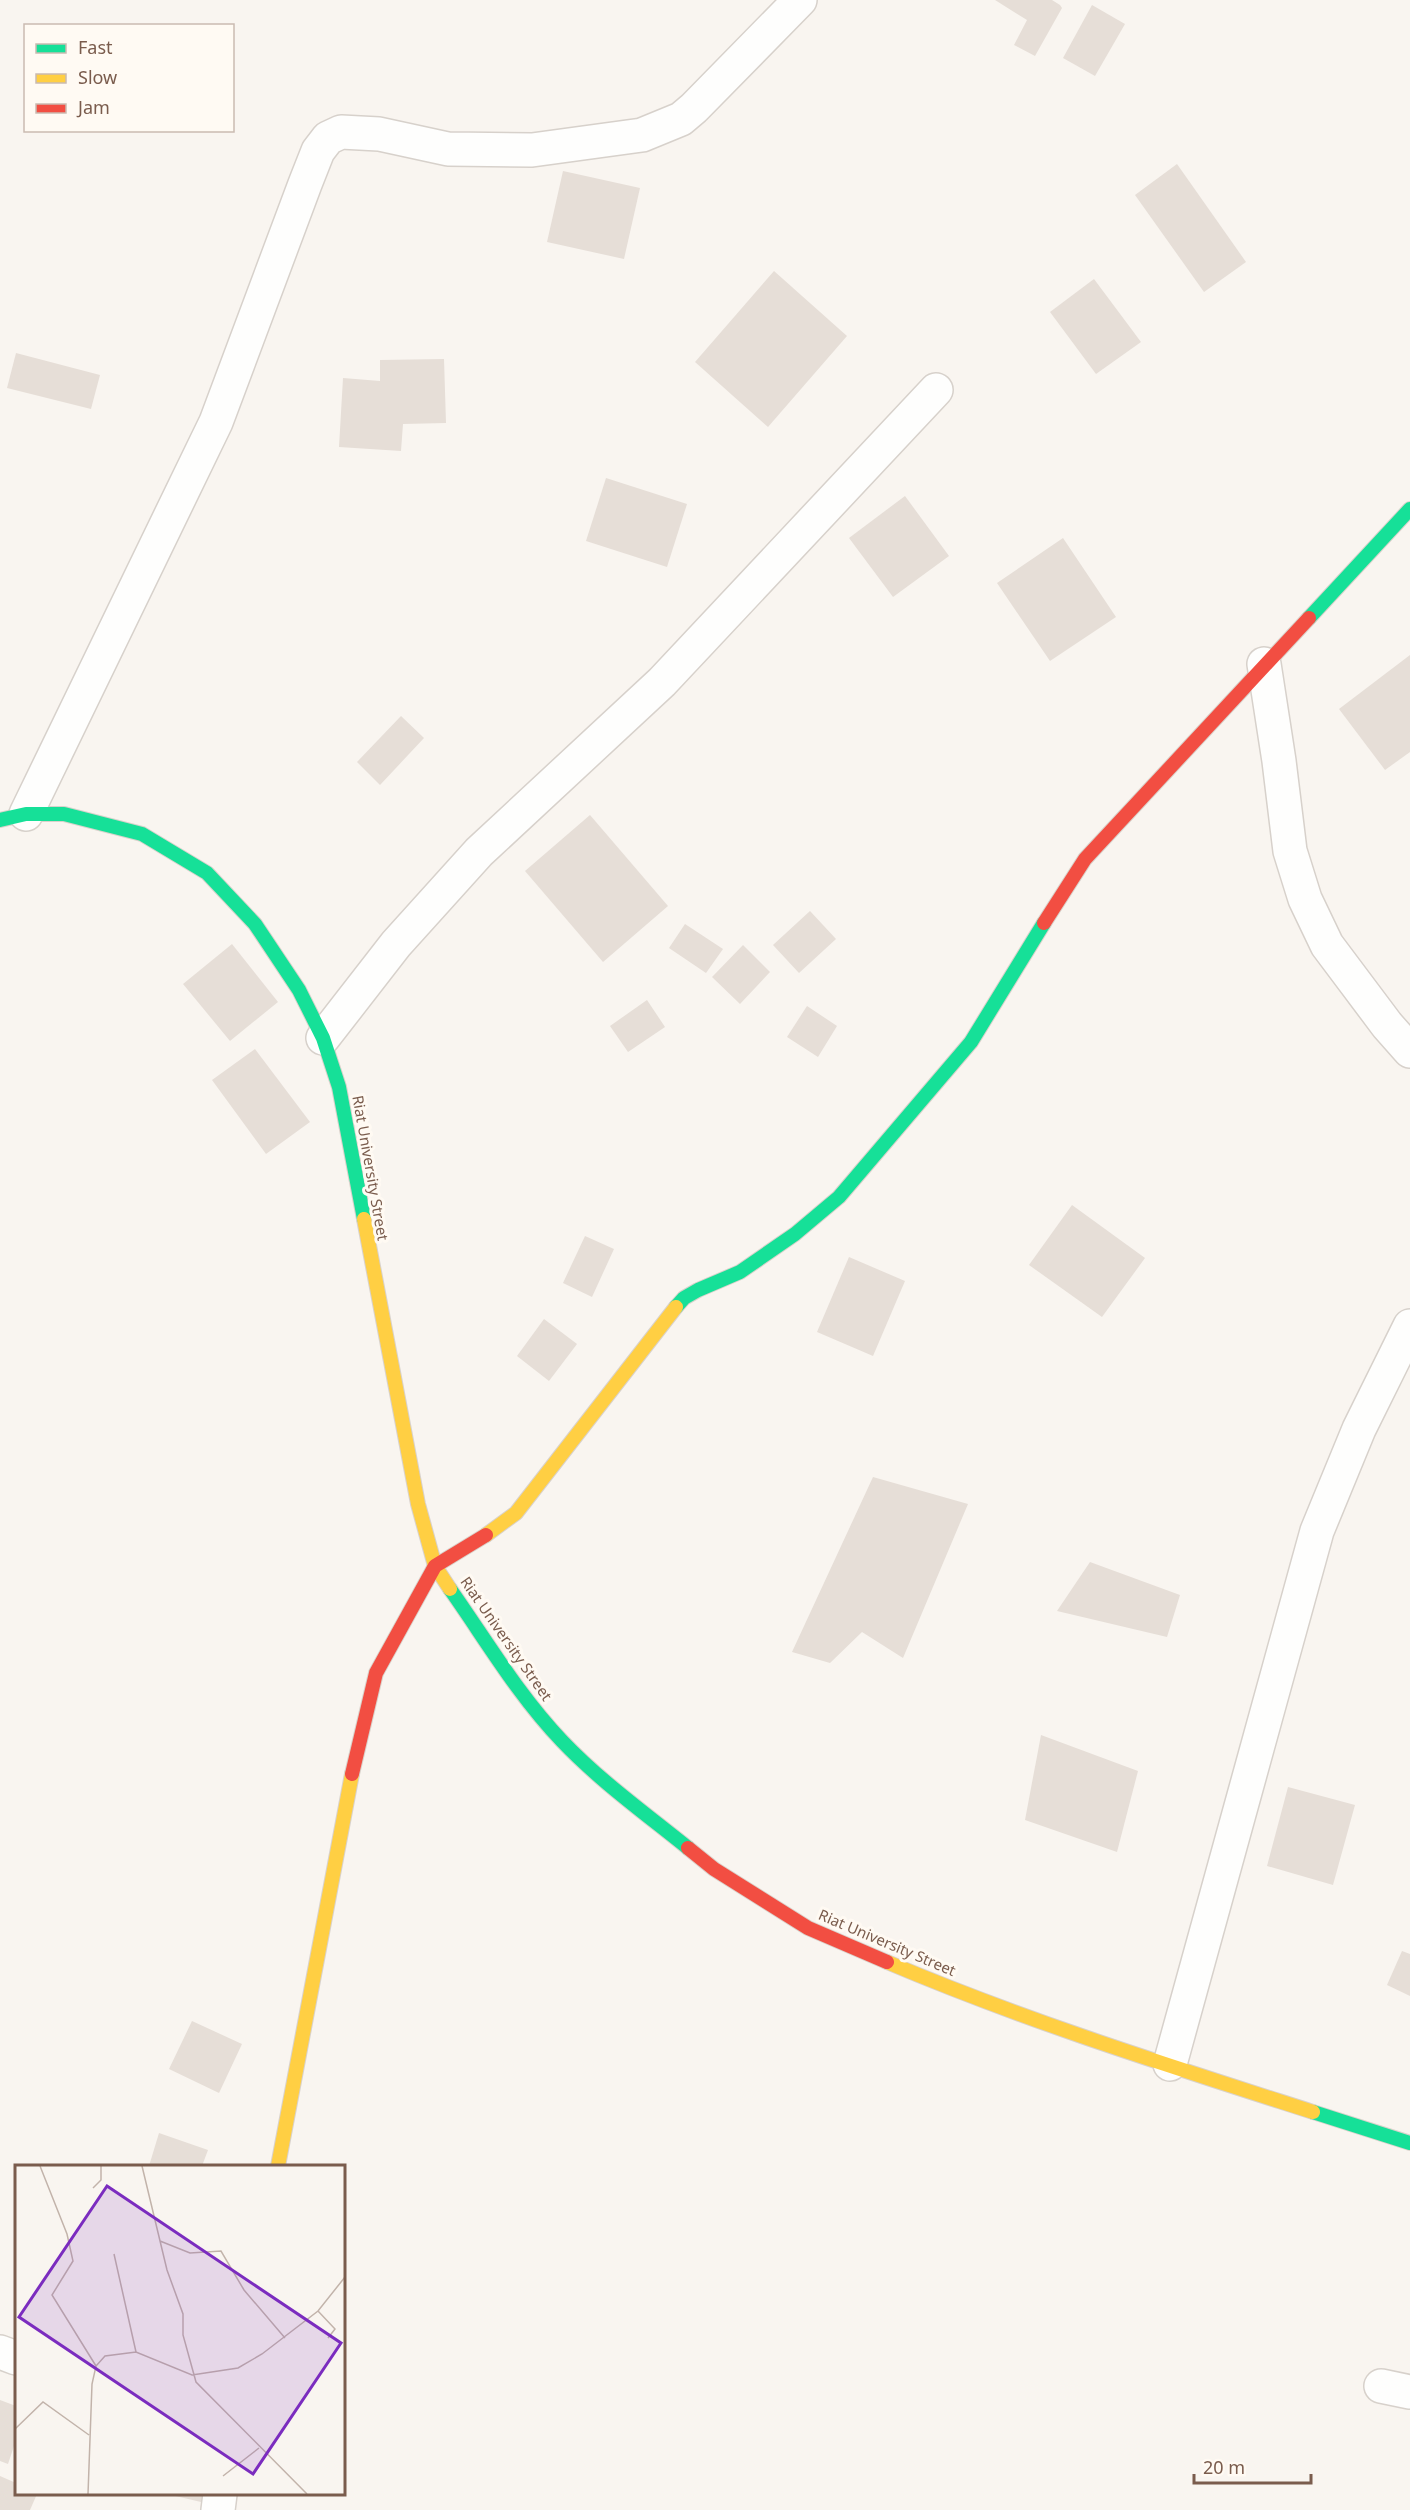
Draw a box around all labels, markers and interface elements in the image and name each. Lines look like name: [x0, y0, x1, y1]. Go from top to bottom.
legend: [24, 24, 234, 132]
text: Fast: [78, 35, 113, 59]
text: Slow: [78, 65, 117, 89]
text: Jam: [76, 95, 110, 119]
street label: Riat University Street: [348, 1094, 394, 1243]
street label: Riat University Street: [456, 1572, 558, 1705]
street label: Riat University Street: [816, 1904, 960, 1980]
inset map: [15, 2165, 345, 2495]
scale bar: [1194, 2447, 1311, 2485]
text: 20 m: [1203, 2455, 1245, 2479]

